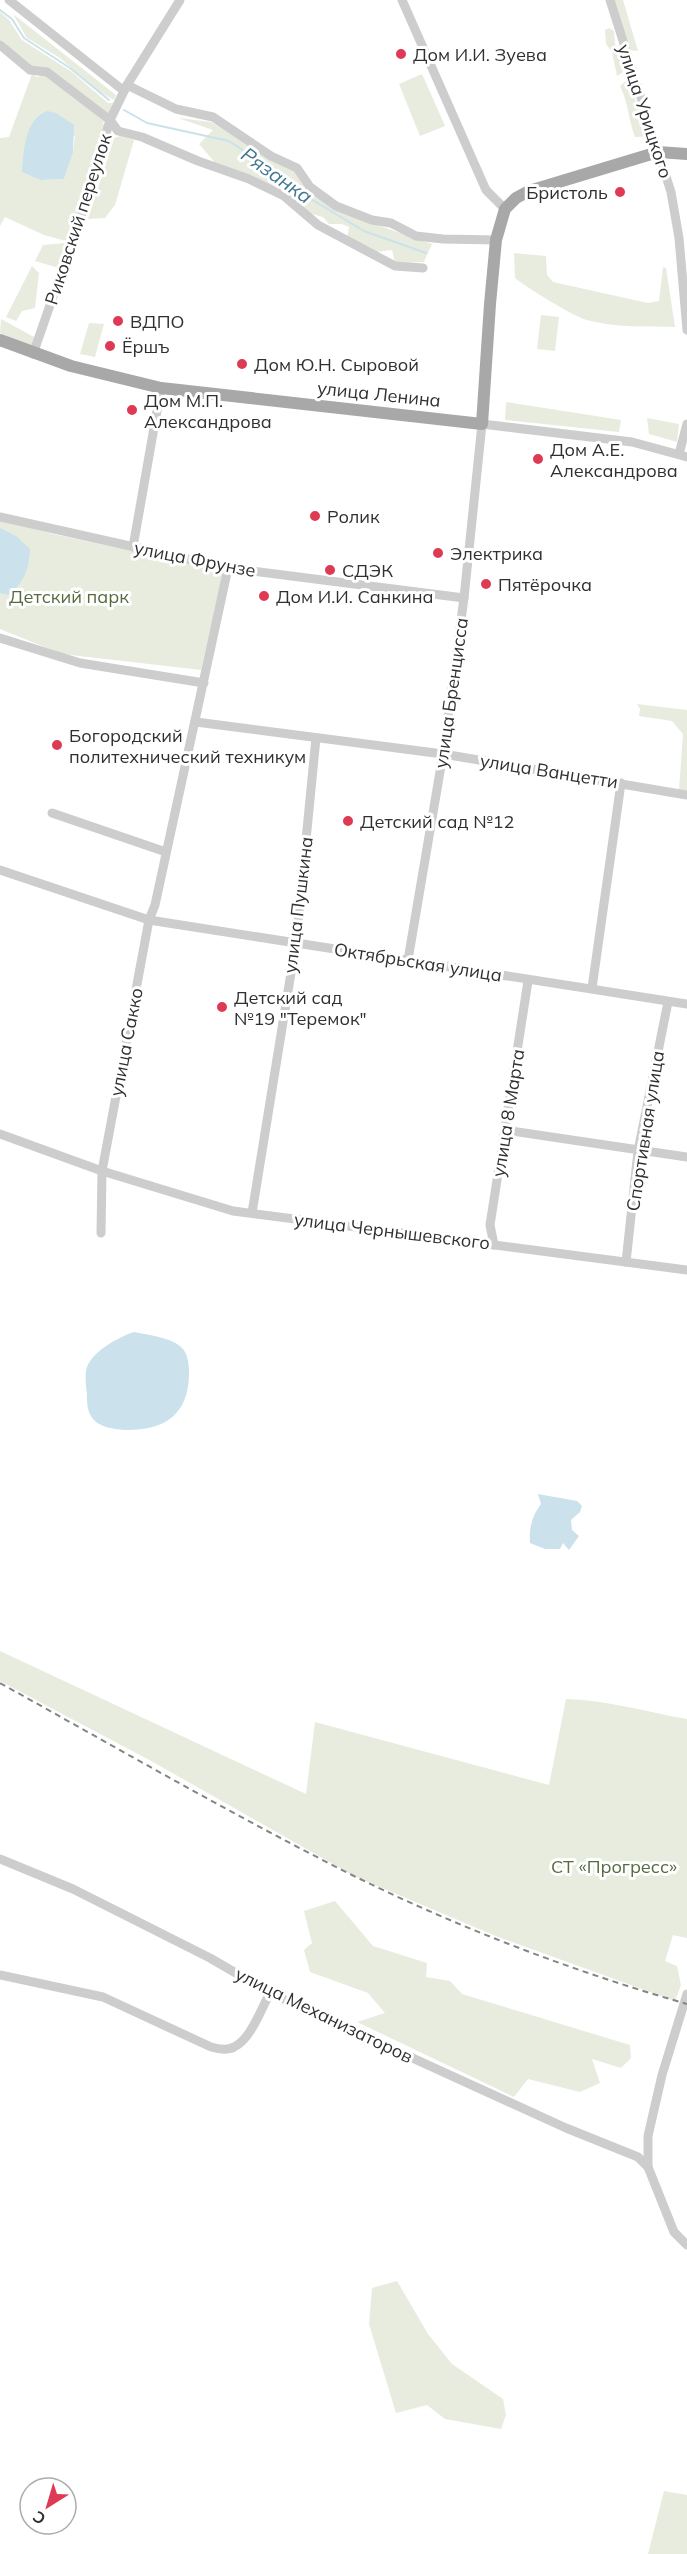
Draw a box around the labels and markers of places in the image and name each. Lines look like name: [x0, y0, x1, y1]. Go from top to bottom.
place label: Дом И.И. Зуева: [413, 43, 547, 66]
marker: Дом И.И. Зуева: [394, 47, 408, 61]
place label: Бристоль: [526, 181, 608, 204]
marker: Бристоль: [613, 185, 627, 199]
place label: ВДПО: [130, 310, 184, 333]
marker: ВДПО: [111, 314, 125, 328]
place label: Ёршъ: [122, 335, 170, 358]
marker: Ёршъ: [103, 339, 117, 353]
place label: Дом Ю.Н. Сыровой: [254, 353, 419, 376]
marker: Дом Ю.Н. Сыровой: [235, 357, 249, 371]
place label: Дом М.П. Александрова: [144, 389, 272, 433]
marker: Дом М.П. Александрова: [125, 403, 139, 417]
place label: Дом А.Е. Александрова: [550, 438, 678, 482]
marker: Дом А.Е. Александрова: [531, 452, 545, 466]
place label: Ролик: [327, 505, 380, 528]
marker: Ролик: [308, 509, 322, 523]
place label: Электрика: [450, 542, 543, 565]
marker: Электрика: [431, 546, 445, 560]
place label: СДЭК: [342, 559, 393, 582]
marker: СДЭК: [323, 563, 337, 577]
place label: Пятёрочка: [498, 573, 592, 596]
marker: Пятёрочка: [479, 577, 493, 591]
place label: Дом И.И. Санкина: [276, 585, 434, 608]
marker: Дом И.И. Санкина: [257, 589, 271, 603]
place label: Богородский политехнический техникум: [69, 724, 306, 768]
marker: Богородский политехнический техникум: [50, 738, 64, 752]
place label: Детский сад №12: [360, 810, 514, 833]
marker: Детский сад №12: [341, 814, 355, 828]
place label: Детский сад №19 "Теремок": [234, 986, 367, 1030]
marker: Детский сад №19 "Теремок": [215, 1000, 229, 1014]

